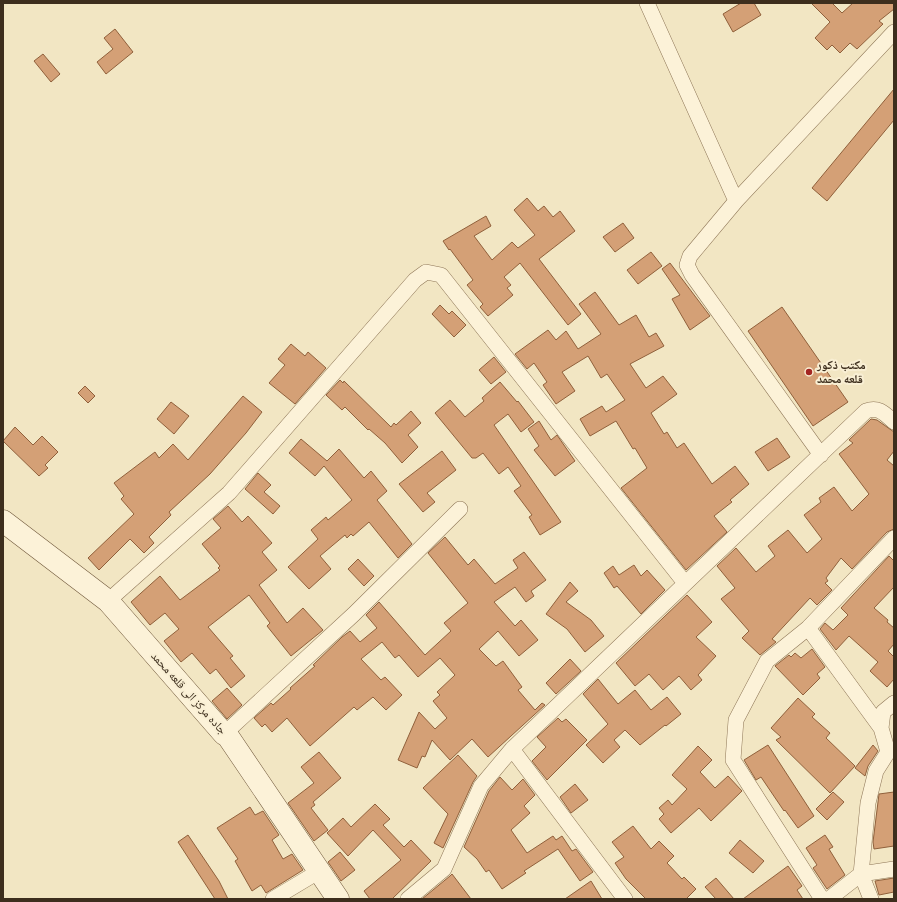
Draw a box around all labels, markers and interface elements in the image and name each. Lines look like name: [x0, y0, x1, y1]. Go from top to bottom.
place label: مکتب ذکور قلعه محمد: [816, 355, 866, 387]
marker: مکتب ذکور قلعه محمد: [804, 367, 814, 377]
street label: جاده مرکز الی قلعه محمد: [147, 647, 232, 738]

